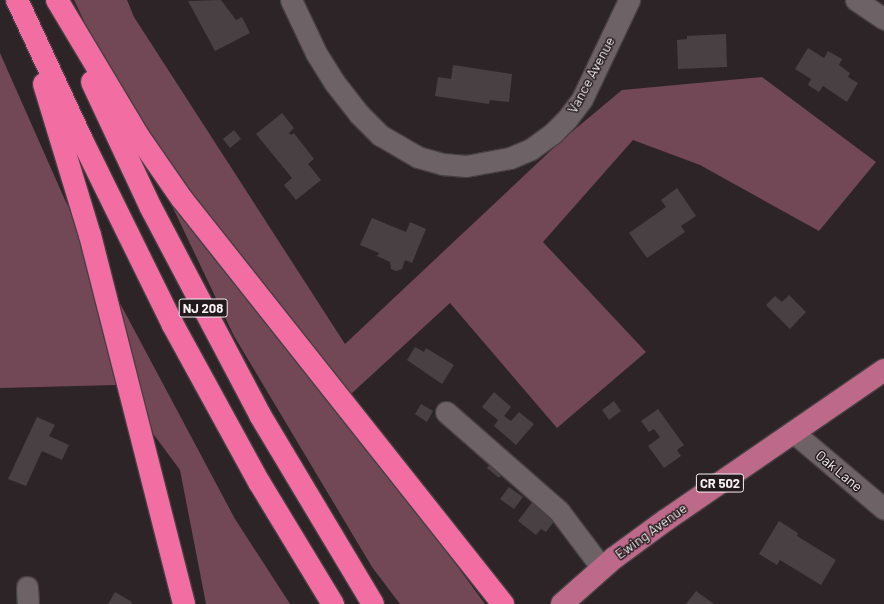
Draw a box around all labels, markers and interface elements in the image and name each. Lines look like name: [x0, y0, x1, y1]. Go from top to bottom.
street label: Vance Avenue: [564, 34, 618, 116]
road number: NJ 208: [178, 297, 228, 319]
street label: Oak Lane: [812, 447, 866, 495]
road number: CR 502: [695, 472, 745, 494]
street label: Ewing Avenue: [612, 499, 690, 563]

